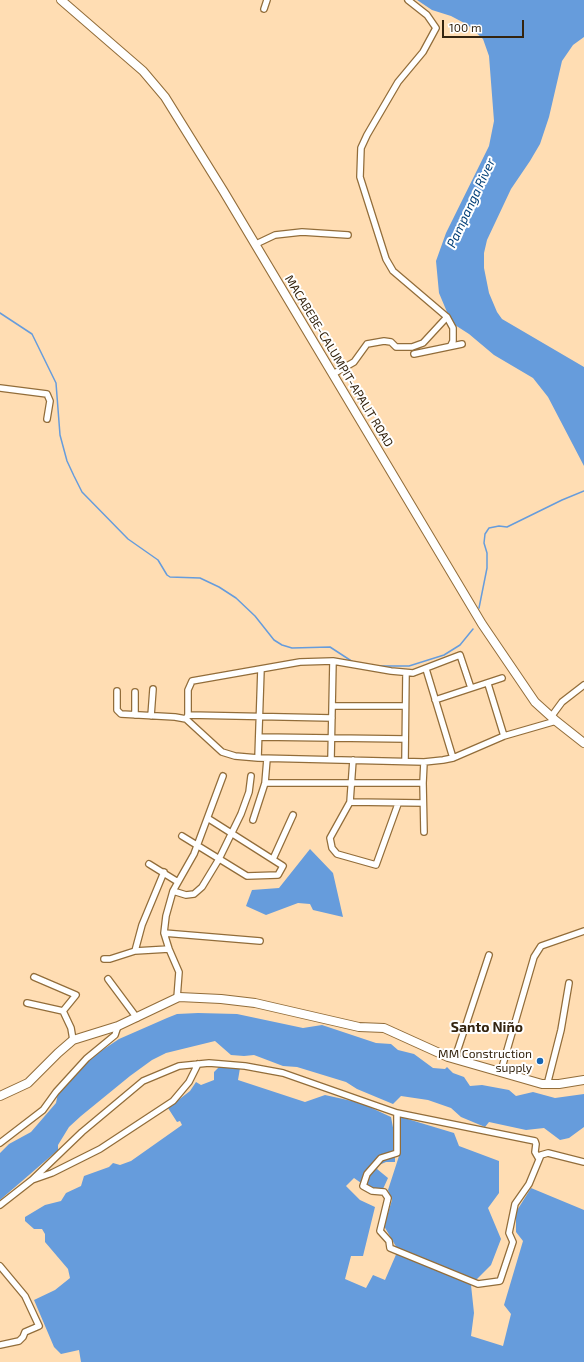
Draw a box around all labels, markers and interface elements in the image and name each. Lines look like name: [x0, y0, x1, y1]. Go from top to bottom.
scale bar: [444, 12, 526, 38]
text: 100 m: [449, 20, 481, 34]
water label: Pampanga River: [443, 156, 499, 250]
street label: MACABEBE-CALUMPIT-APALIT ROAD: [282, 272, 396, 450]
district label: Santo Niño: [451, 1019, 523, 1035]
place label: MM Construction supply: [438, 1047, 532, 1075]
marker: MM Construction supply: [535, 1056, 545, 1066]

